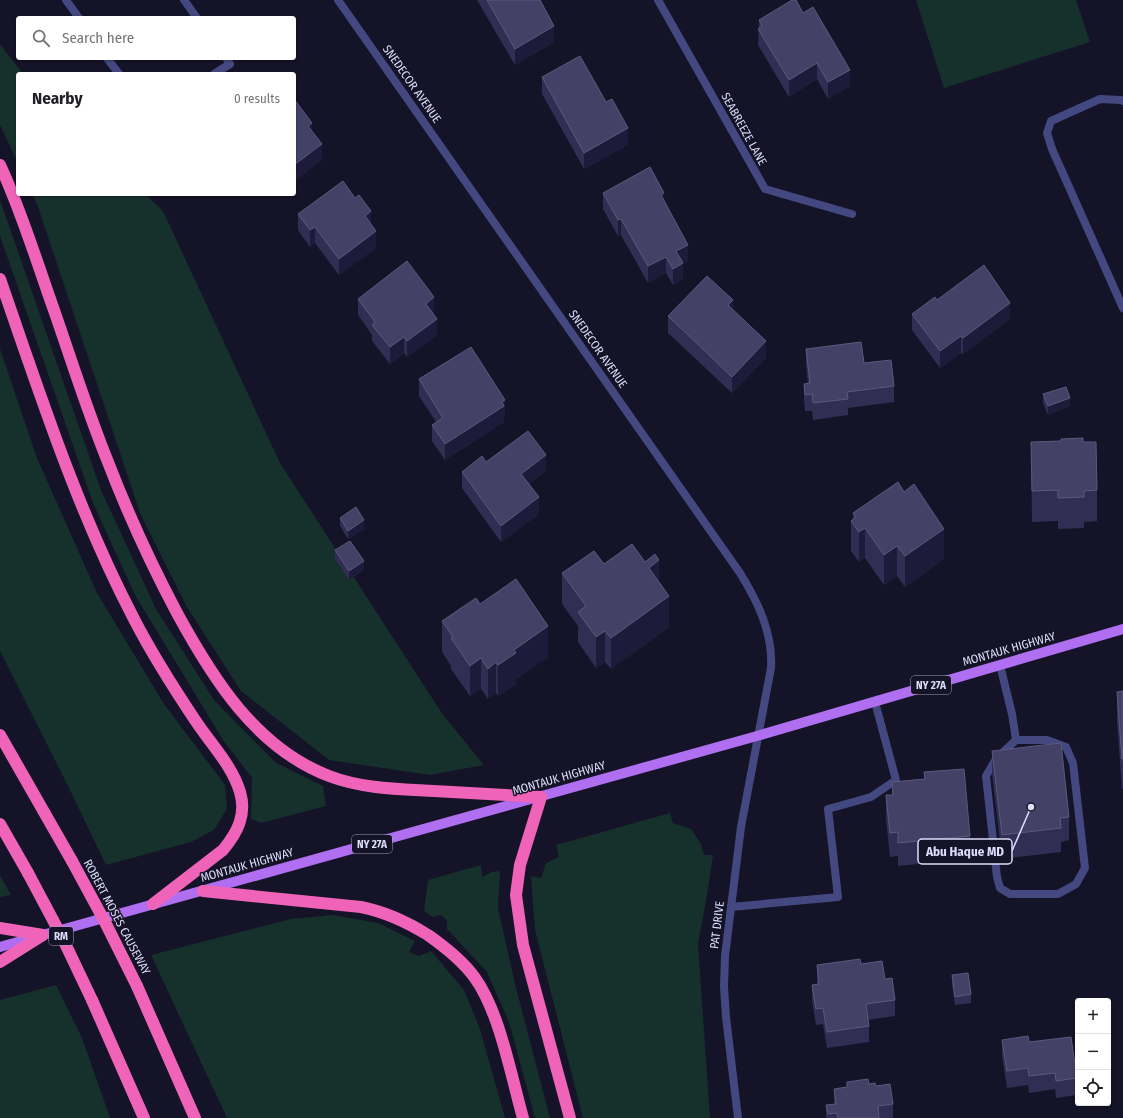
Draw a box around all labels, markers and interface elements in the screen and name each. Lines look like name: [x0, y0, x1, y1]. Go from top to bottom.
search box: [16, 16, 296, 60]
icon: search: [30, 27, 52, 49]
text: Search here: [62, 29, 134, 47]
street label: SNEDECOR AVENUE: [380, 42, 444, 126]
text: Nearby: [32, 88, 83, 109]
street label: SEABREEZE LANE: [718, 90, 770, 168]
text: 0 results: [234, 91, 280, 106]
street label: SNEDECOR AVENUE: [566, 307, 630, 391]
street label: MONTAUK HIGHWAY: [961, 629, 1057, 669]
road number: NY 27A: [911, 676, 951, 694]
street label: MONTAUK HIGHWAY: [511, 758, 607, 798]
road number: NY 27A: [352, 835, 392, 853]
callout: Abu Haque MD: [918, 839, 1012, 864]
text: Abu Haque MD: [925, 844, 1004, 859]
street label: MONTAUK HIGHWAY: [199, 845, 295, 885]
street label: ROBERT MOSES CAUSEWAY: [81, 857, 153, 977]
street label: PAT DRIVE: [707, 900, 727, 950]
road number: RM: [49, 927, 73, 945]
map controls: [1075, 998, 1111, 1106]
button: +: [1075, 998, 1111, 1034]
button: −: [1075, 1034, 1111, 1070]
button: locate: [1075, 1070, 1111, 1106]

